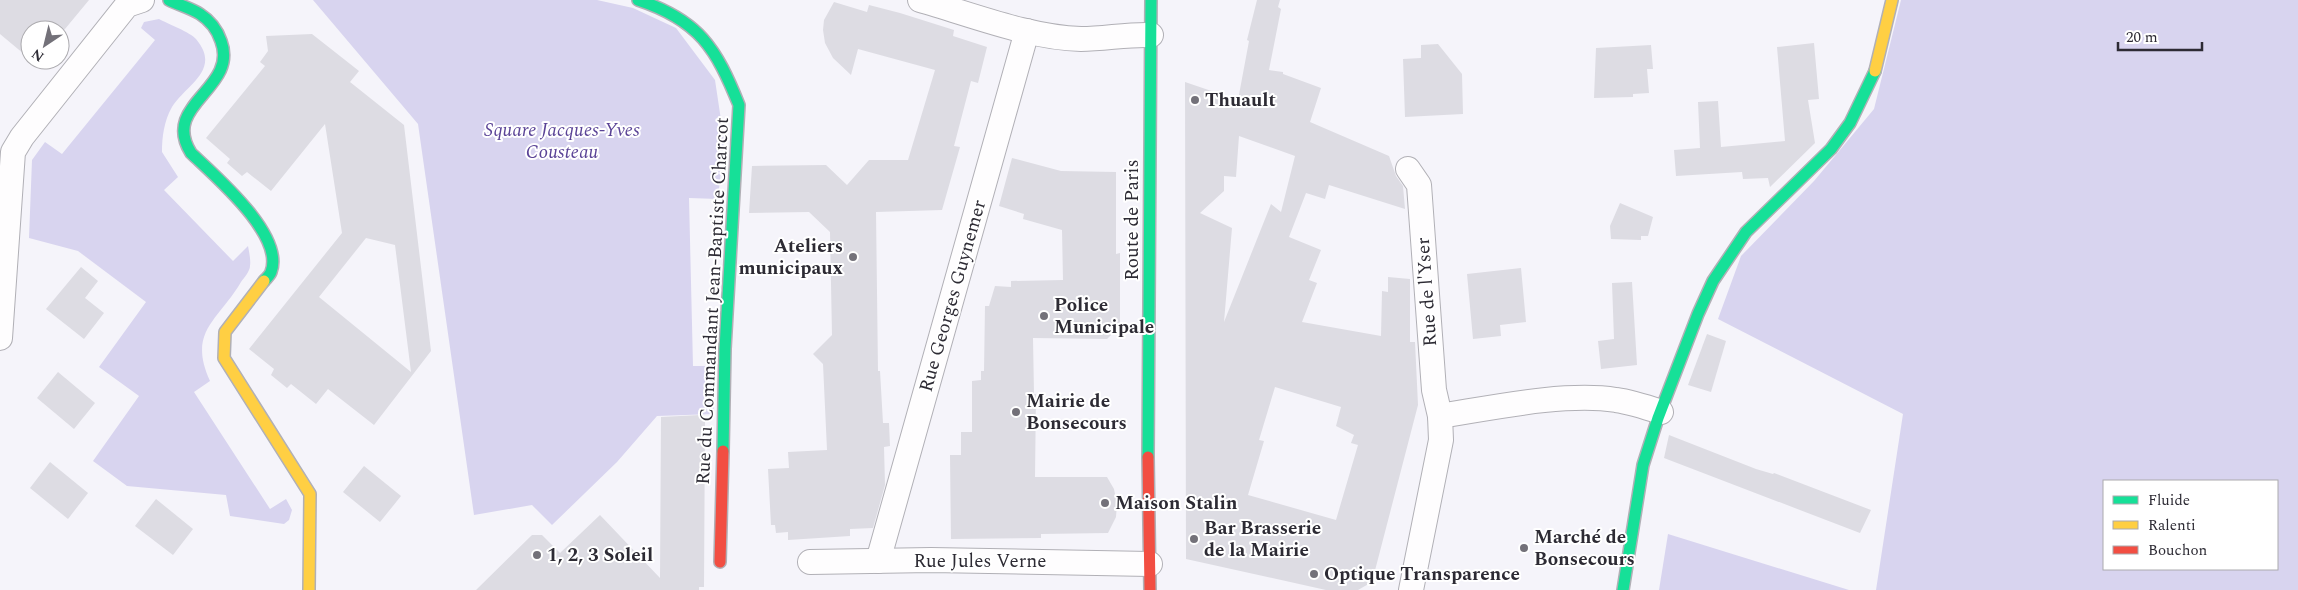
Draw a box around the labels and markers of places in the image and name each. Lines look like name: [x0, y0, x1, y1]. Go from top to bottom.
place label: Thuault: [1205, 86, 1276, 115]
marker: Thuault: [1189, 94, 1201, 106]
place label: Ateliers municipaux: [738, 232, 844, 283]
marker: Ateliers municipaux: [847, 251, 859, 263]
place label: Police Municipale: [1054, 291, 1154, 342]
marker: Police Municipale: [1038, 310, 1050, 322]
place label: Mairie de Bonsecours: [1026, 387, 1127, 438]
marker: Mairie de Bonsecours: [1010, 406, 1022, 418]
place label: Maison Stalin: [1115, 489, 1238, 518]
marker: Maison Stalin: [1099, 497, 1111, 509]
place label: Bar Brasserie de la Mairie: [1204, 514, 1321, 565]
place label: Marché de Bonsecours: [1534, 523, 1635, 574]
marker: Bar Brasserie de la Mairie: [1188, 533, 1200, 545]
place label: 1, 2, 3 Soleil: [547, 541, 653, 570]
marker: Marché de Bonsecours: [1518, 542, 1530, 554]
marker: 1, 2, 3 Soleil: [531, 549, 543, 561]
place label: Optique Transparence: [1324, 560, 1520, 589]
marker: Optique Transparence: [1308, 568, 1320, 580]

